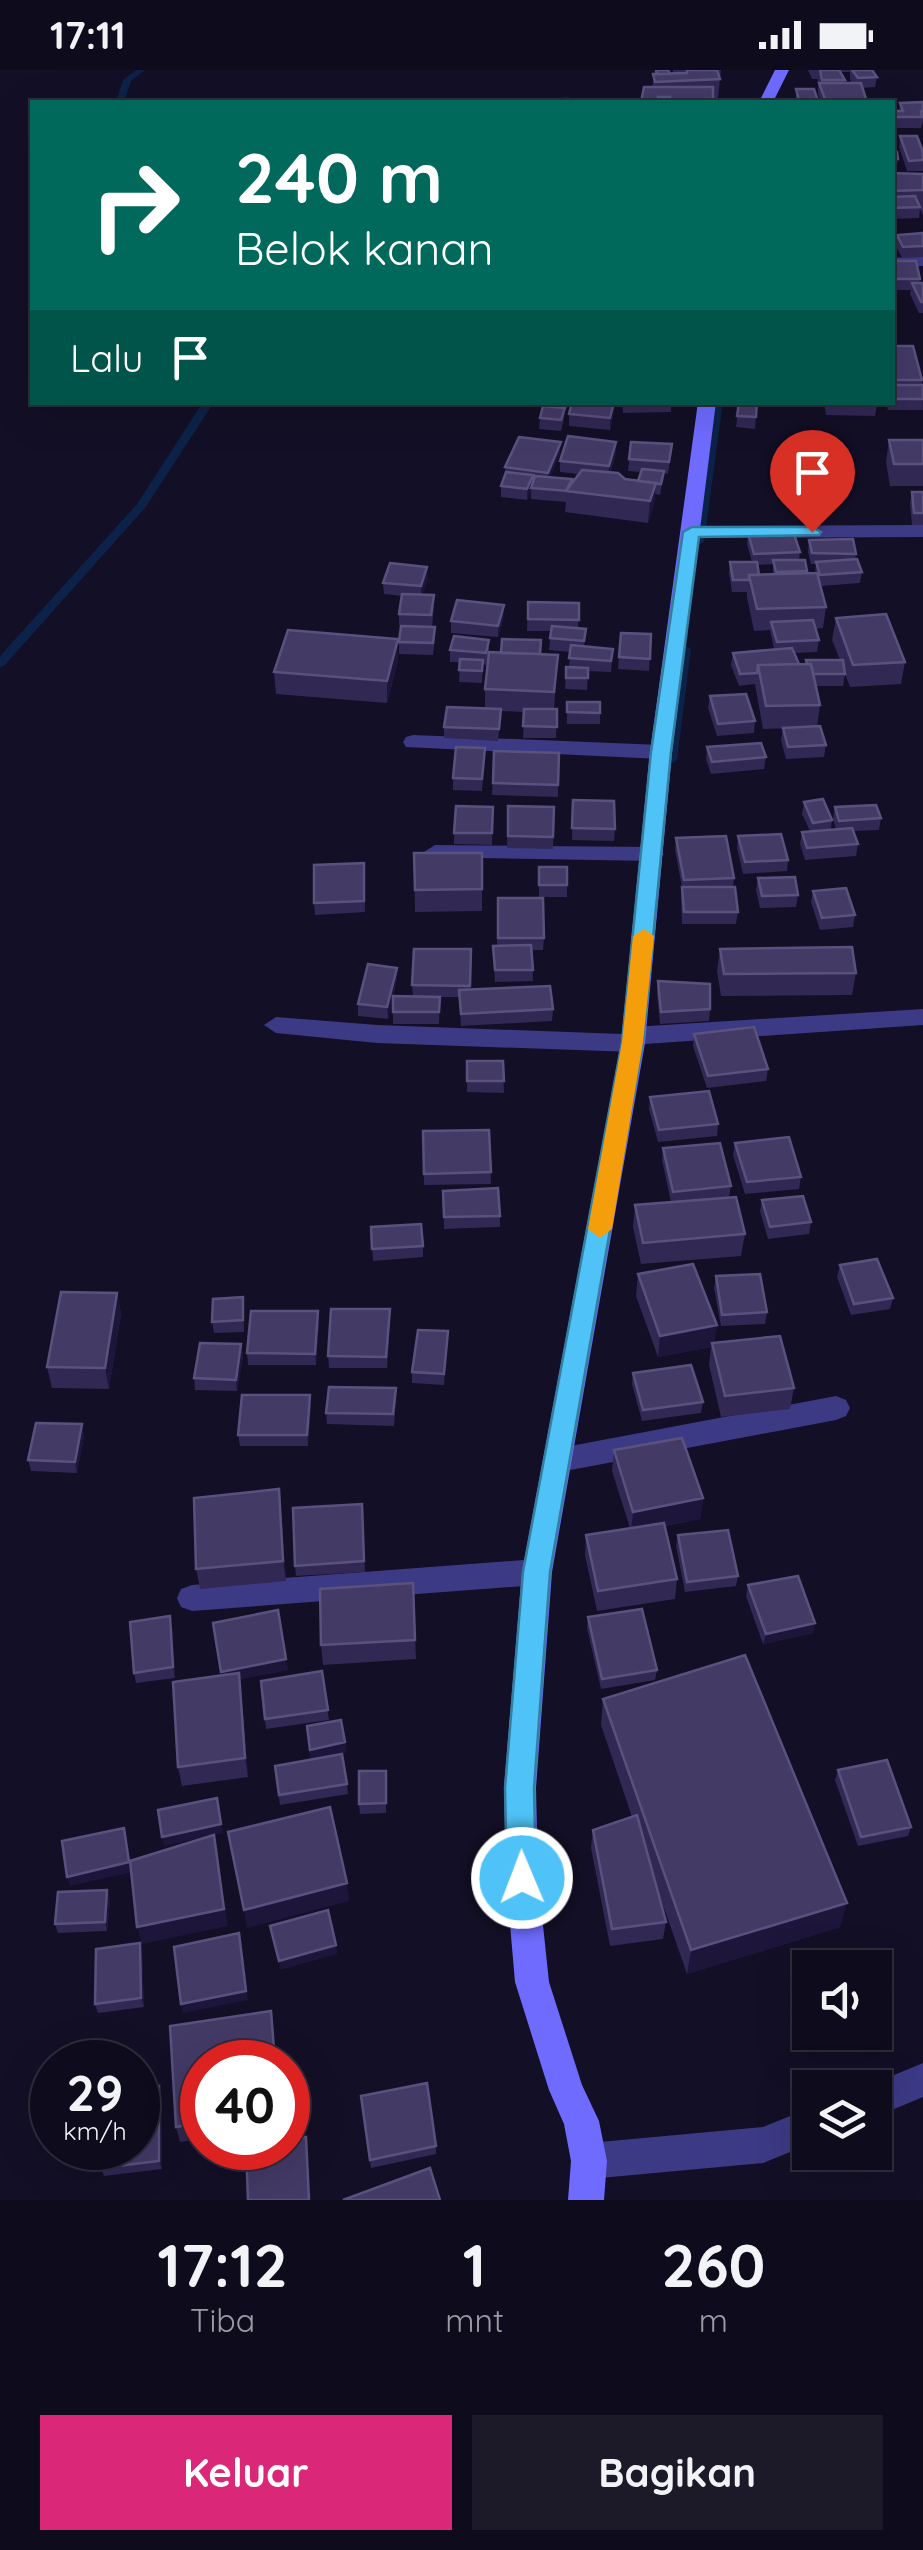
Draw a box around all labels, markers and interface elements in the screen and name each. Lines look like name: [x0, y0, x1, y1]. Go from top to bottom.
text: 17:11: [50, 11, 126, 59]
text: 240 m: [235, 133, 443, 221]
icon: right: [70, 140, 200, 270]
text: Belok kanan: [235, 220, 494, 276]
icon: arrive: [163, 330, 218, 385]
text: Lalu: [70, 334, 143, 382]
pin: [770, 430, 855, 533]
icon: arrive: [785, 445, 840, 500]
position arrow: [470, 1826, 574, 1930]
map controls: [792, 1950, 892, 2170]
button: sound: [792, 1950, 892, 2050]
speed limit sign: 40: [180, 2040, 310, 2170]
text: 29: [67, 2061, 123, 2124]
button: layers: [792, 2070, 892, 2170]
text: km/h: [63, 2115, 127, 2146]
text: 17:12: [158, 2227, 288, 2302]
text: 1: [463, 2227, 486, 2302]
text: 260: [661, 2227, 765, 2302]
text: Tiba: [190, 2300, 255, 2340]
text: mnt: [445, 2300, 504, 2340]
text: m: [699, 2300, 728, 2340]
button: Keluar: [40, 2415, 452, 2530]
button: Bagikan: [472, 2415, 883, 2530]

